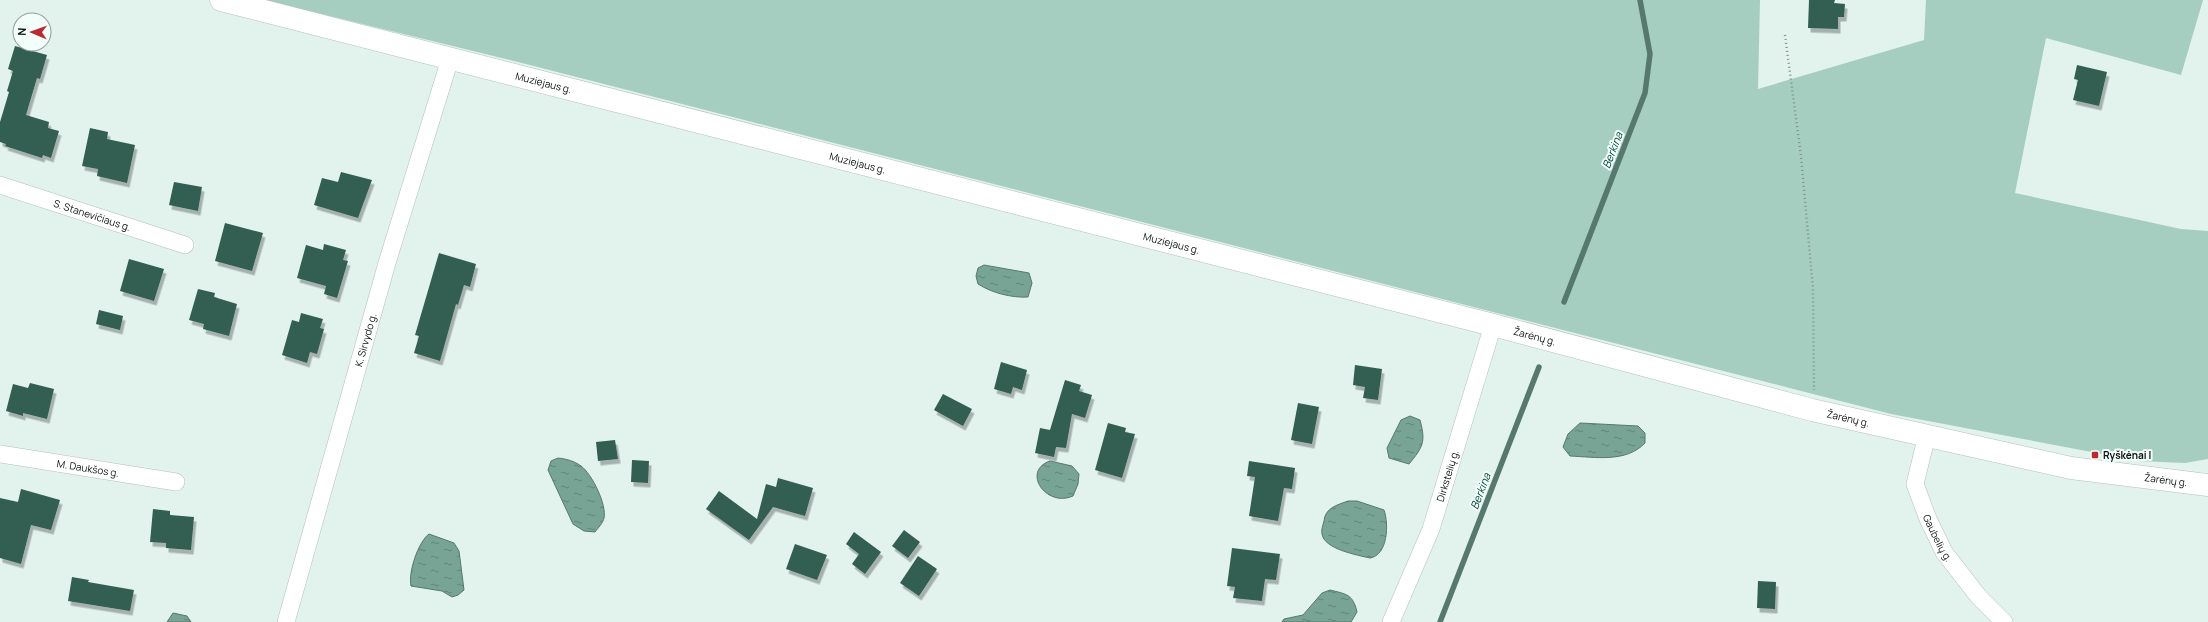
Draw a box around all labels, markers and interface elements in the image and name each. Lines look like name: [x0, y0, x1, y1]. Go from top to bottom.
north arrow: [12, 12, 52, 52]
text: N: [14, 27, 29, 36]
street label: Muziejaus g.: [514, 69, 573, 96]
water label: Berkina: [1598, 129, 1626, 170]
street label: Muziejaus g.: [828, 149, 887, 177]
street label: S. Stanevičiaus g.: [52, 196, 133, 234]
street label: Muziejaus g.: [1142, 229, 1201, 257]
street label: K. Sirvydo g.: [351, 312, 380, 368]
street label: Žarėnų g.: [1512, 324, 1557, 348]
street label: Žarėnų g.: [1825, 407, 1871, 430]
street label: Dirkstelių g.: [1433, 448, 1462, 503]
place label: Ryškėnai I: [2103, 448, 2151, 462]
marker: Ryškėnai I: [2090, 450, 2100, 460]
street label: M. Daukšos g.: [56, 456, 120, 480]
water label: Berkina: [1466, 470, 1494, 511]
street label: Žarėnų g.: [2143, 470, 2188, 489]
street label: Gaubelių g.: [1920, 512, 1956, 564]

